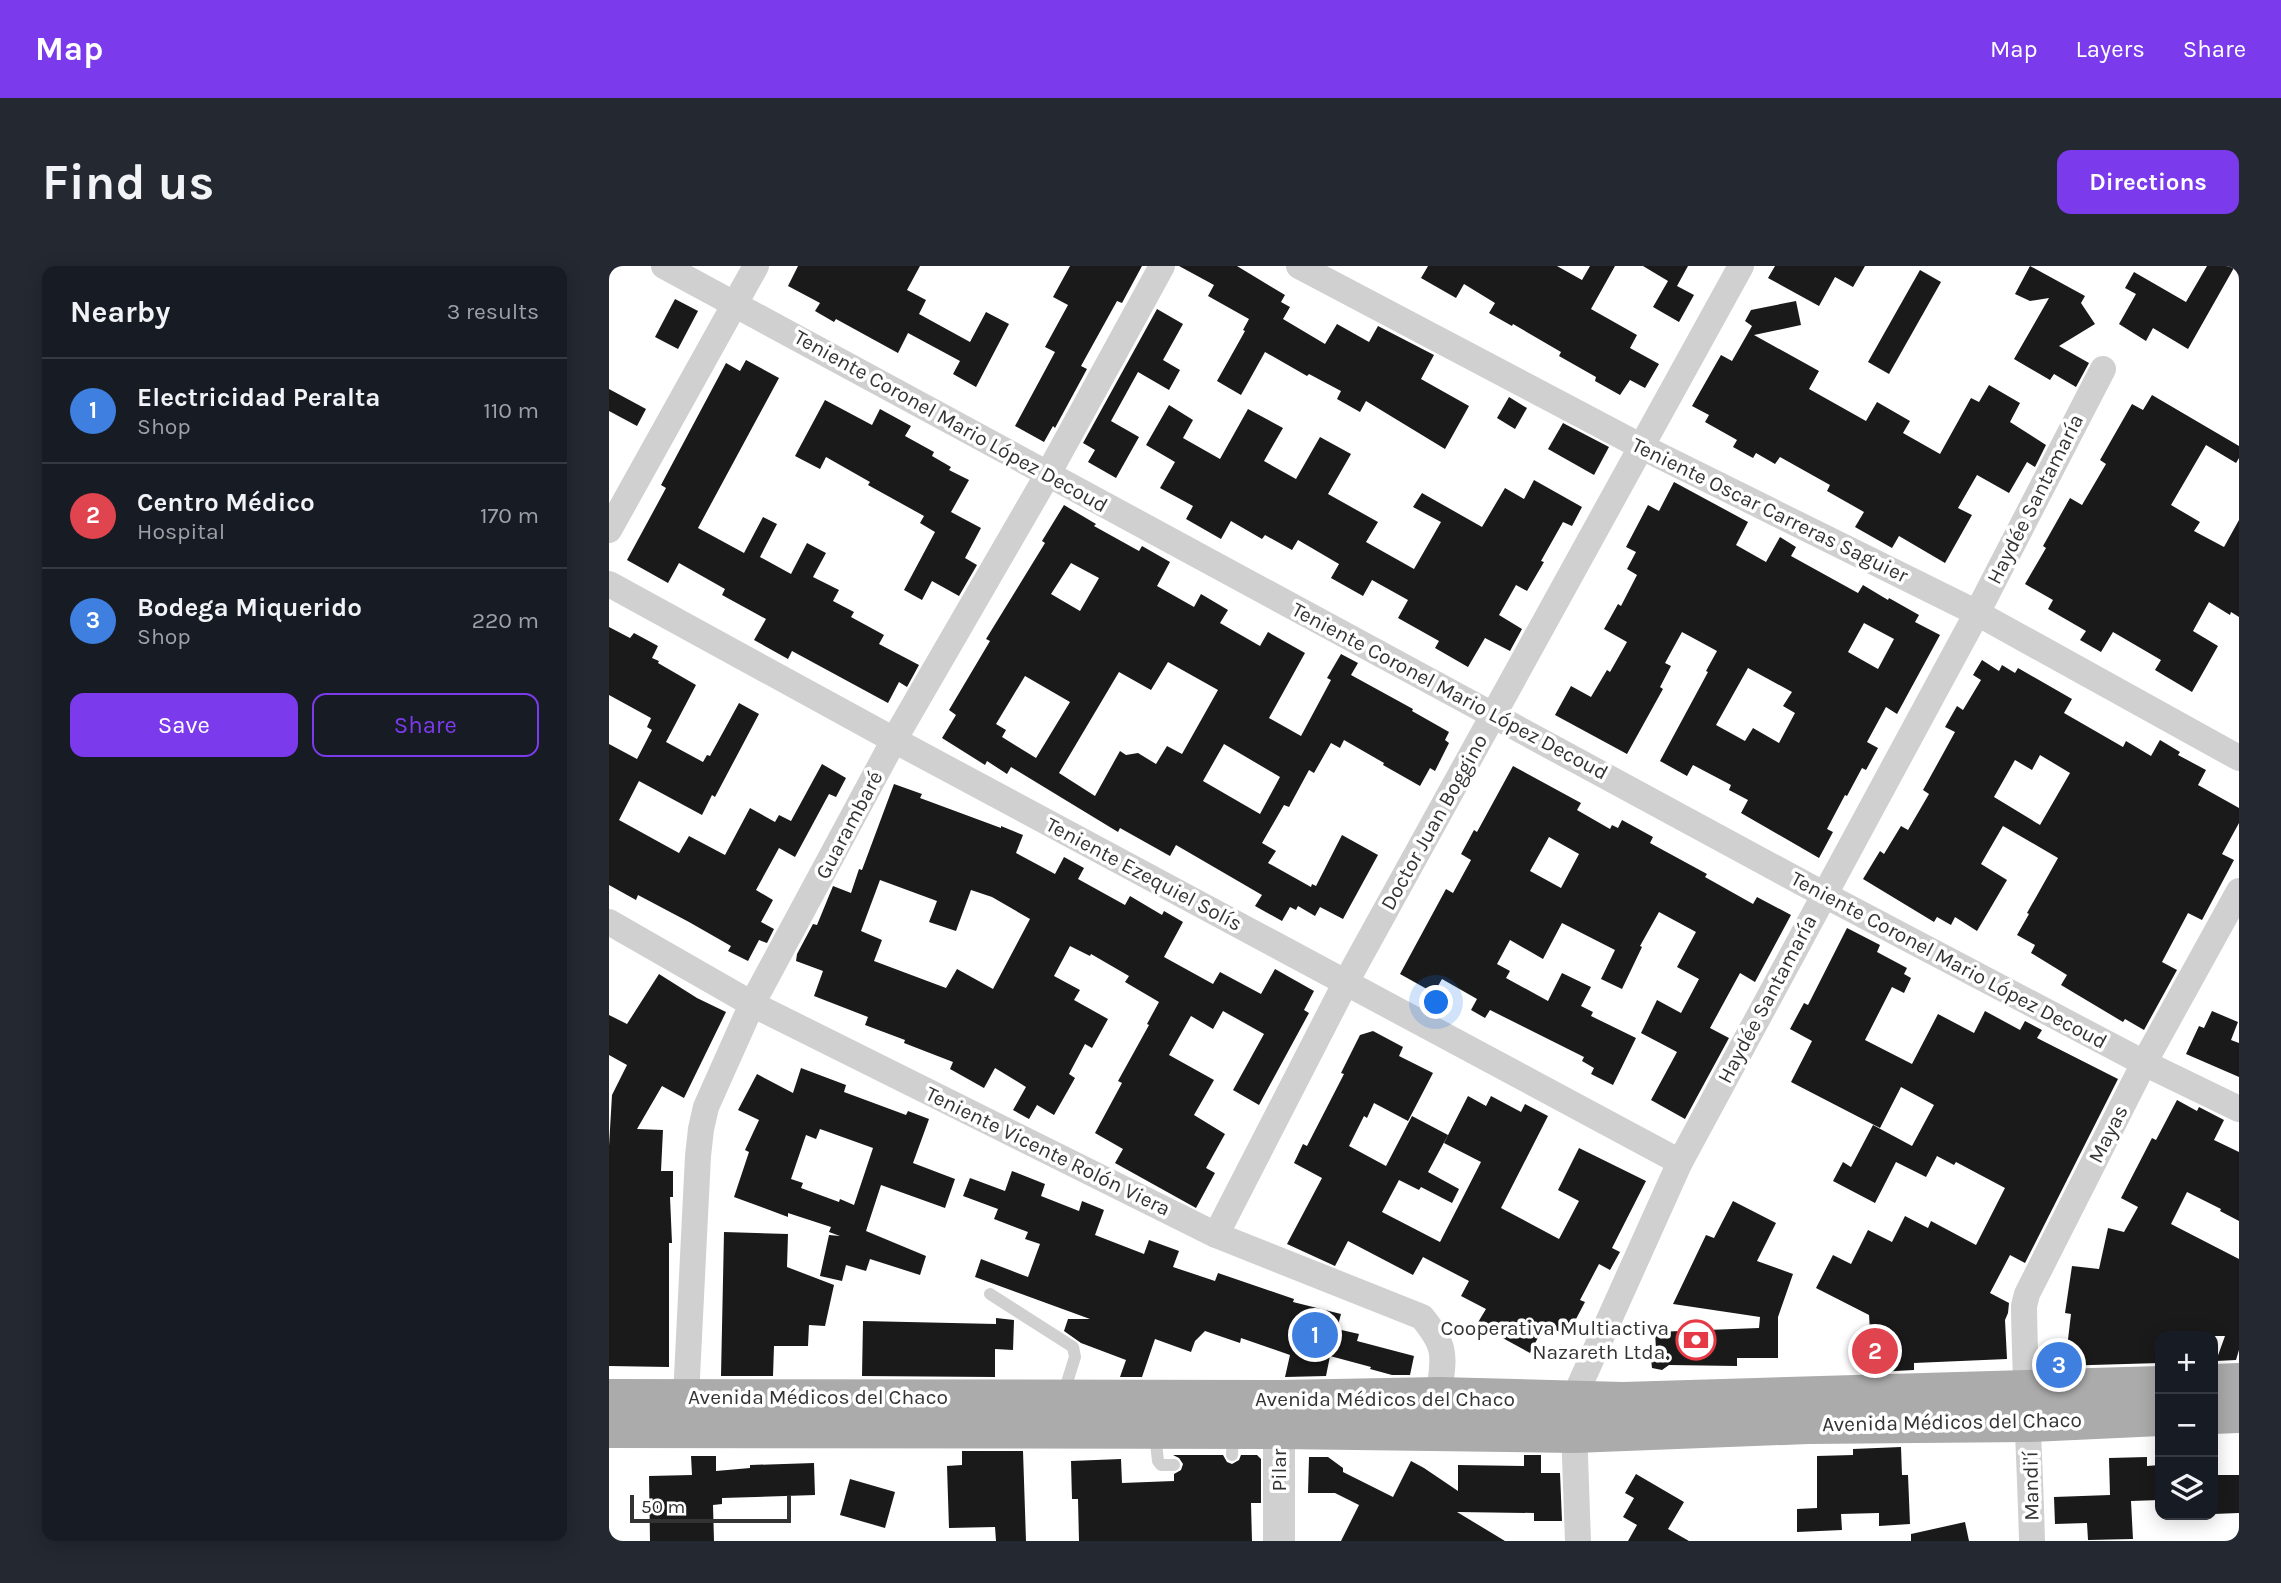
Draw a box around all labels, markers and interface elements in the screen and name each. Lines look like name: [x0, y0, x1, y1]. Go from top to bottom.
text: Map: [35, 30, 103, 68]
text: Map: [1990, 35, 2038, 63]
text: Layers: [2076, 35, 2145, 63]
text: Share: [2183, 35, 2246, 63]
button: Directions: [2057, 150, 2239, 214]
text: Find us: [42, 154, 214, 211]
text: Nearby: [70, 294, 170, 330]
text: 3 results: [447, 298, 539, 325]
street label: Teniente Coronel Mario López Decoud: [790, 325, 1112, 517]
text: Electricidad Peralta: [137, 382, 380, 413]
text: 1: [89, 397, 97, 424]
text: 110 m: [483, 397, 539, 424]
street label: Haydée Santamaría: [1982, 410, 2088, 588]
text: Shop: [137, 413, 191, 440]
street label: Teniente Oscar Carreras Saguier: [1628, 432, 1912, 588]
text: Centro Médico: [137, 487, 315, 518]
text: 2: [86, 502, 100, 529]
text: 170 m: [480, 502, 539, 529]
text: Hospital: [137, 518, 225, 545]
text: Bodega Miquerido: [137, 592, 362, 623]
street label: Teniente Coronel Mario López Decoud: [1288, 597, 1612, 785]
text: 3: [86, 607, 100, 634]
text: 220 m: [472, 607, 539, 634]
text: Shop: [137, 623, 191, 650]
button: Save: [70, 693, 298, 757]
button: Share: [312, 693, 539, 757]
street label: Doctor Juan Boggino: [1376, 730, 1492, 914]
street label: Guarambaré: [810, 767, 888, 883]
street label: Teniente Ezequiel Solís: [1042, 812, 1246, 936]
street label: Teniente Coronel Mario López Decoud: [1787, 866, 2111, 1054]
street label: Haydée Santamaría: [1712, 911, 1822, 1087]
your location: [1419, 985, 1453, 1019]
street label: Teniente Vicente Rolón Viera: [922, 1081, 1174, 1221]
street label: Mayas: [2083, 1101, 2133, 1167]
pin: 1: [1292, 1309, 1338, 1361]
place label: Cooperativa Multiactiva Nazareth Ltda.: [1441, 1316, 1669, 1364]
bank icon: Cooperativa Multiactiva Nazareth Ltda.: [1675, 1319, 1717, 1361]
pin: 2: [1852, 1325, 1898, 1377]
map controls: [2155, 1331, 2218, 1520]
button: +: [2155, 1331, 2218, 1394]
pin: 3: [2036, 1339, 2082, 1391]
street label: Avenida Médicos del Chaco: [688, 1385, 948, 1409]
street label: Avenida Médicos del Chaco: [1255, 1387, 1515, 1411]
button: −: [2155, 1394, 2218, 1457]
street label: Avenida Médicos del Chaco: [1822, 1408, 2082, 1436]
street label: Pilar: [1267, 1448, 1291, 1491]
street label: Mandi'í: [2018, 1450, 2044, 1521]
button: layers: [2155, 1457, 2218, 1520]
scale bar: [630, 1492, 791, 1524]
text: 50 m: [641, 1496, 685, 1518]

